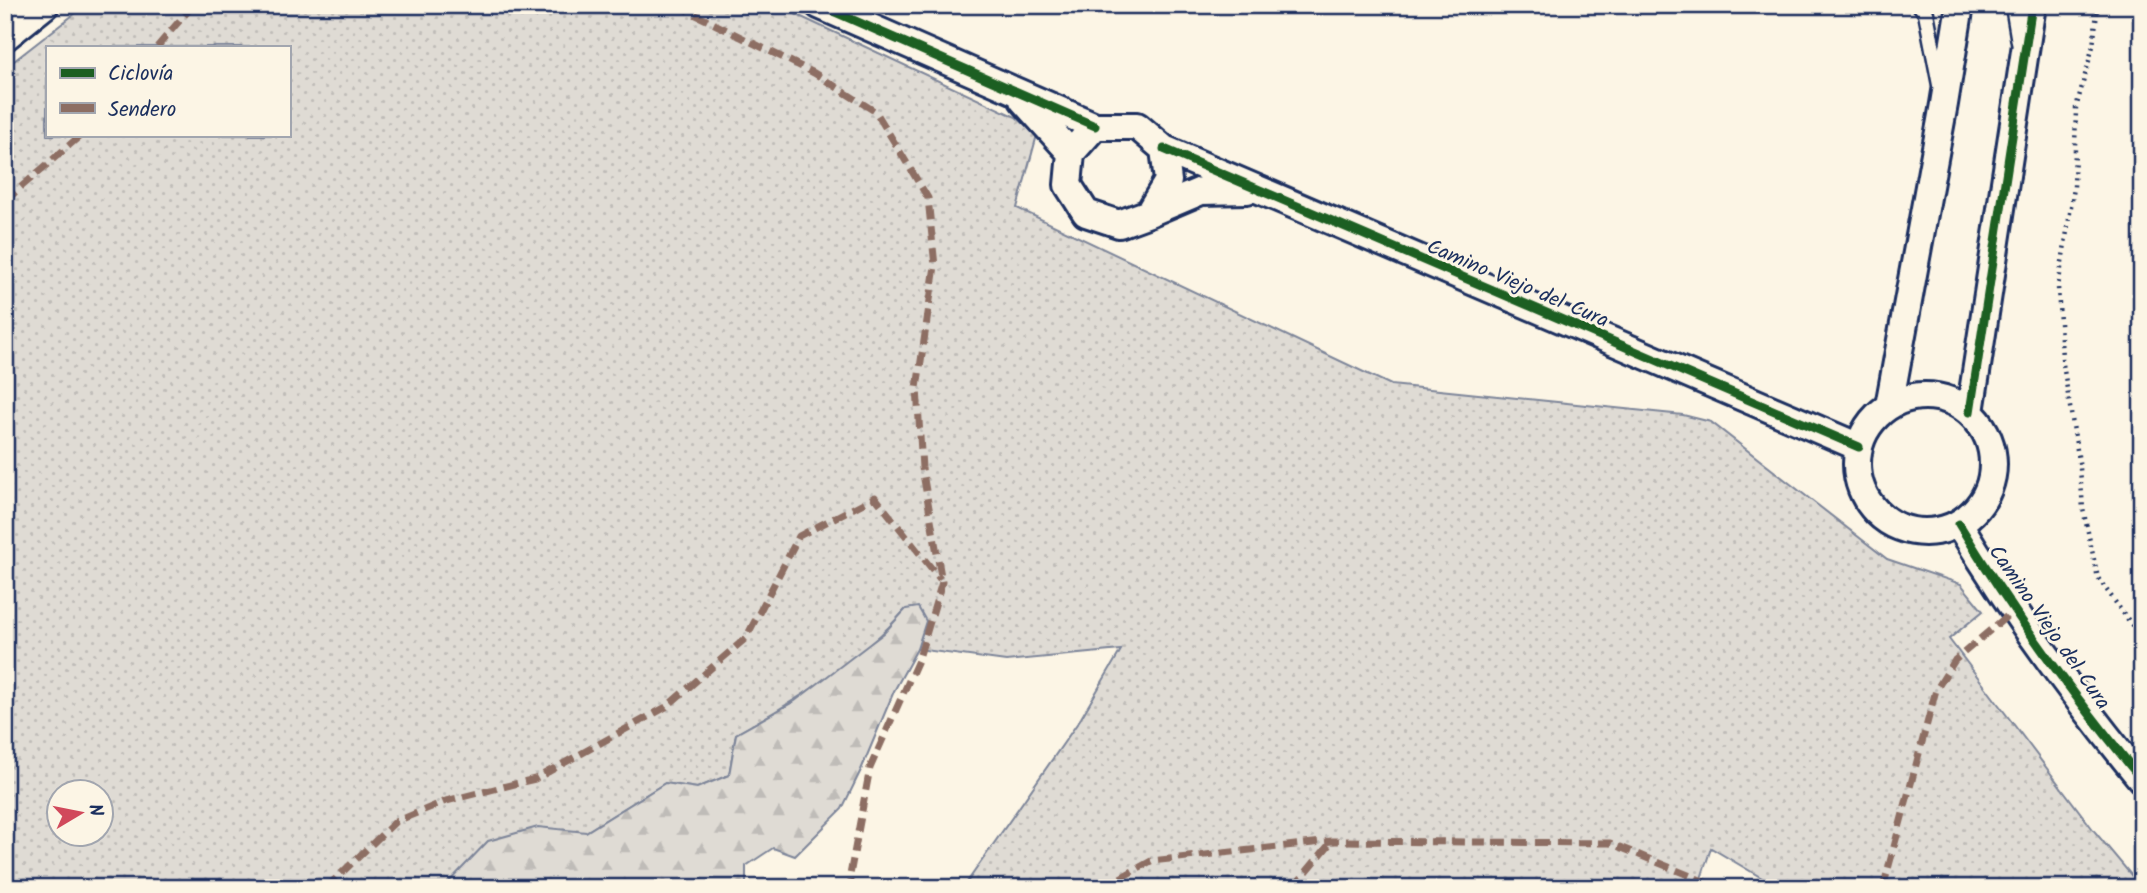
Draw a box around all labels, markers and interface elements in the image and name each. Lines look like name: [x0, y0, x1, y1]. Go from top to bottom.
legend: [46, 46, 290, 136]
text: Ciclovía: [108, 58, 173, 91]
text: Sendero: [108, 94, 176, 127]
street label: Camino Viejo del Cura: [1421, 231, 1614, 338]
street label: Camino Viejo del Cura: [1979, 538, 2118, 717]
north arrow: [46, 778, 116, 848]
text: N: [79, 802, 111, 819]

